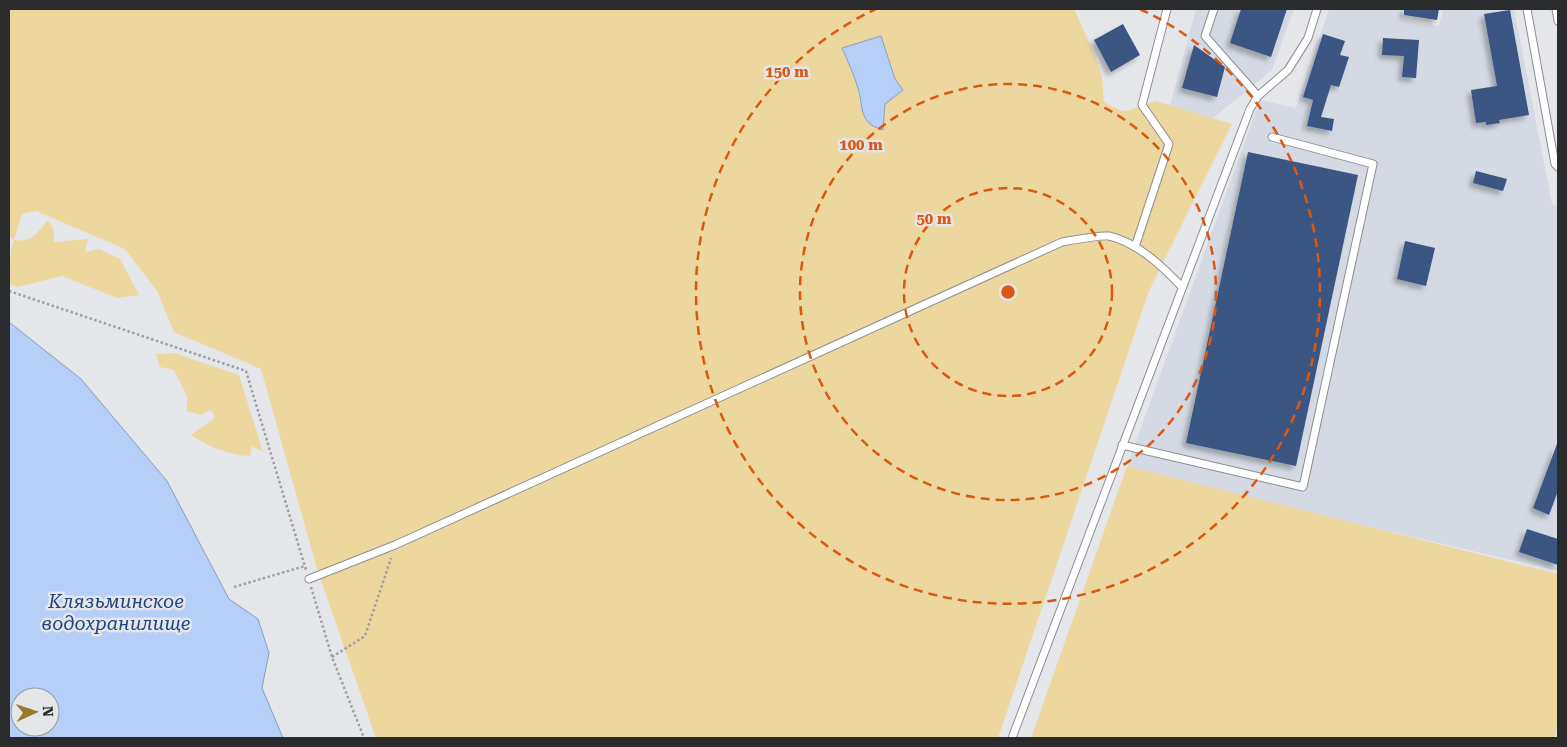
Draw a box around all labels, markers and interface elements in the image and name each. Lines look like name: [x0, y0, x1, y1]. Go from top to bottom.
text: 150 m: [765, 63, 809, 81]
text: 100 m: [839, 136, 883, 154]
text: 50 m: [916, 210, 952, 228]
centre of rings: [999, 283, 1017, 301]
water label: Клязьминское водохранилище: [42, 590, 191, 635]
north arrow: [10, 687, 60, 737]
text: N: [40, 706, 56, 717]

